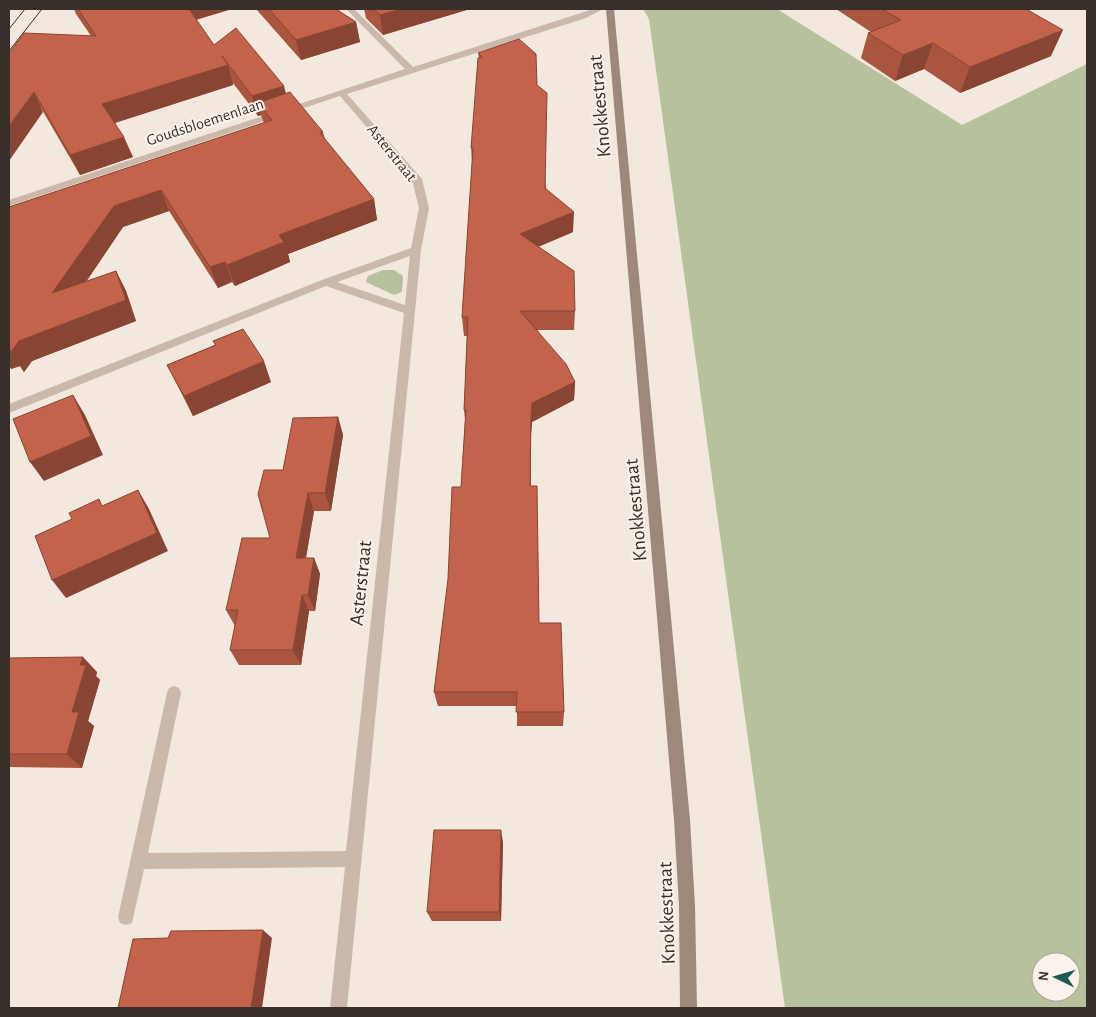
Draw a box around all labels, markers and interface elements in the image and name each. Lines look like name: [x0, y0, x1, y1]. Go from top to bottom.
street label: Knokkestraat: [585, 53, 614, 158]
street label: Goudsbloemenlaan: [144, 96, 266, 148]
street label: Asterstraat: [364, 121, 420, 185]
street label: Knokkestraat: [621, 457, 650, 562]
street label: Asterstraat: [347, 539, 375, 627]
street label: Knokkestraat: [655, 861, 679, 965]
north arrow: [1031, 952, 1081, 1002]
text: N: [1037, 970, 1051, 981]

